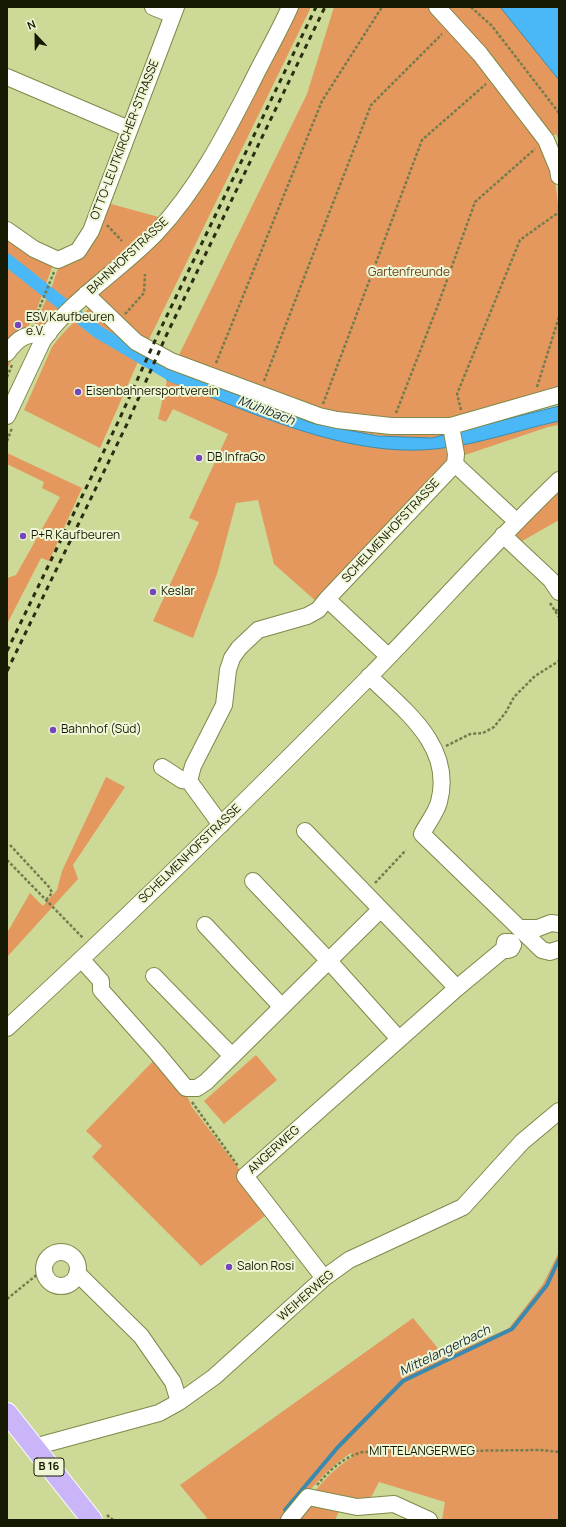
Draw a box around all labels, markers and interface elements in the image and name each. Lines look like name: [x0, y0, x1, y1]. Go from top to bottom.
north arrow: [16, 16, 56, 56]
text: N: [25, 16, 38, 33]
street label: OTTO-LEUTKIRCHER-STRASSE: [88, 58, 162, 222]
street label: BAHNHOFSTRASSE: [84, 215, 172, 297]
park label: Gartenfreunde: [368, 266, 450, 280]
place label: ESV Kaufbeuren e.V.: [26, 311, 114, 339]
marker: ESV Kaufbeuren e.V.: [13, 320, 23, 330]
place label: Eisenbahnersportverein: [86, 385, 219, 399]
marker: Eisenbahnersportverein: [73, 387, 83, 397]
water label: Mühlbach: [236, 393, 296, 429]
place label: DB InfraGo: [207, 451, 265, 465]
marker: DB InfraGo: [194, 453, 204, 463]
street label: SCHELMENHOFSTRASSE: [339, 476, 443, 586]
place label: P+R Kaufbeuren: [31, 529, 120, 543]
marker: P+R Kaufbeuren: [18, 531, 28, 541]
place label: Keslar: [161, 585, 195, 599]
marker: Keslar: [148, 587, 158, 597]
place label: Bahnhof (Süd): [61, 723, 142, 737]
marker: Bahnhof (Süd): [48, 725, 58, 735]
street label: SCHELMENHOFSTRASSE: [136, 801, 244, 907]
street label: ANGERWEG: [245, 1123, 303, 1177]
place label: Salon Rosi: [237, 1260, 294, 1274]
marker: Salon Rosi: [224, 1262, 234, 1272]
street label: WEIHERWEG: [275, 1268, 337, 1324]
water label: Mittelangerbach: [397, 1322, 493, 1380]
street label: MITTELANGERWEG: [369, 1445, 475, 1459]
road number: B 16: [34, 1458, 64, 1476]

